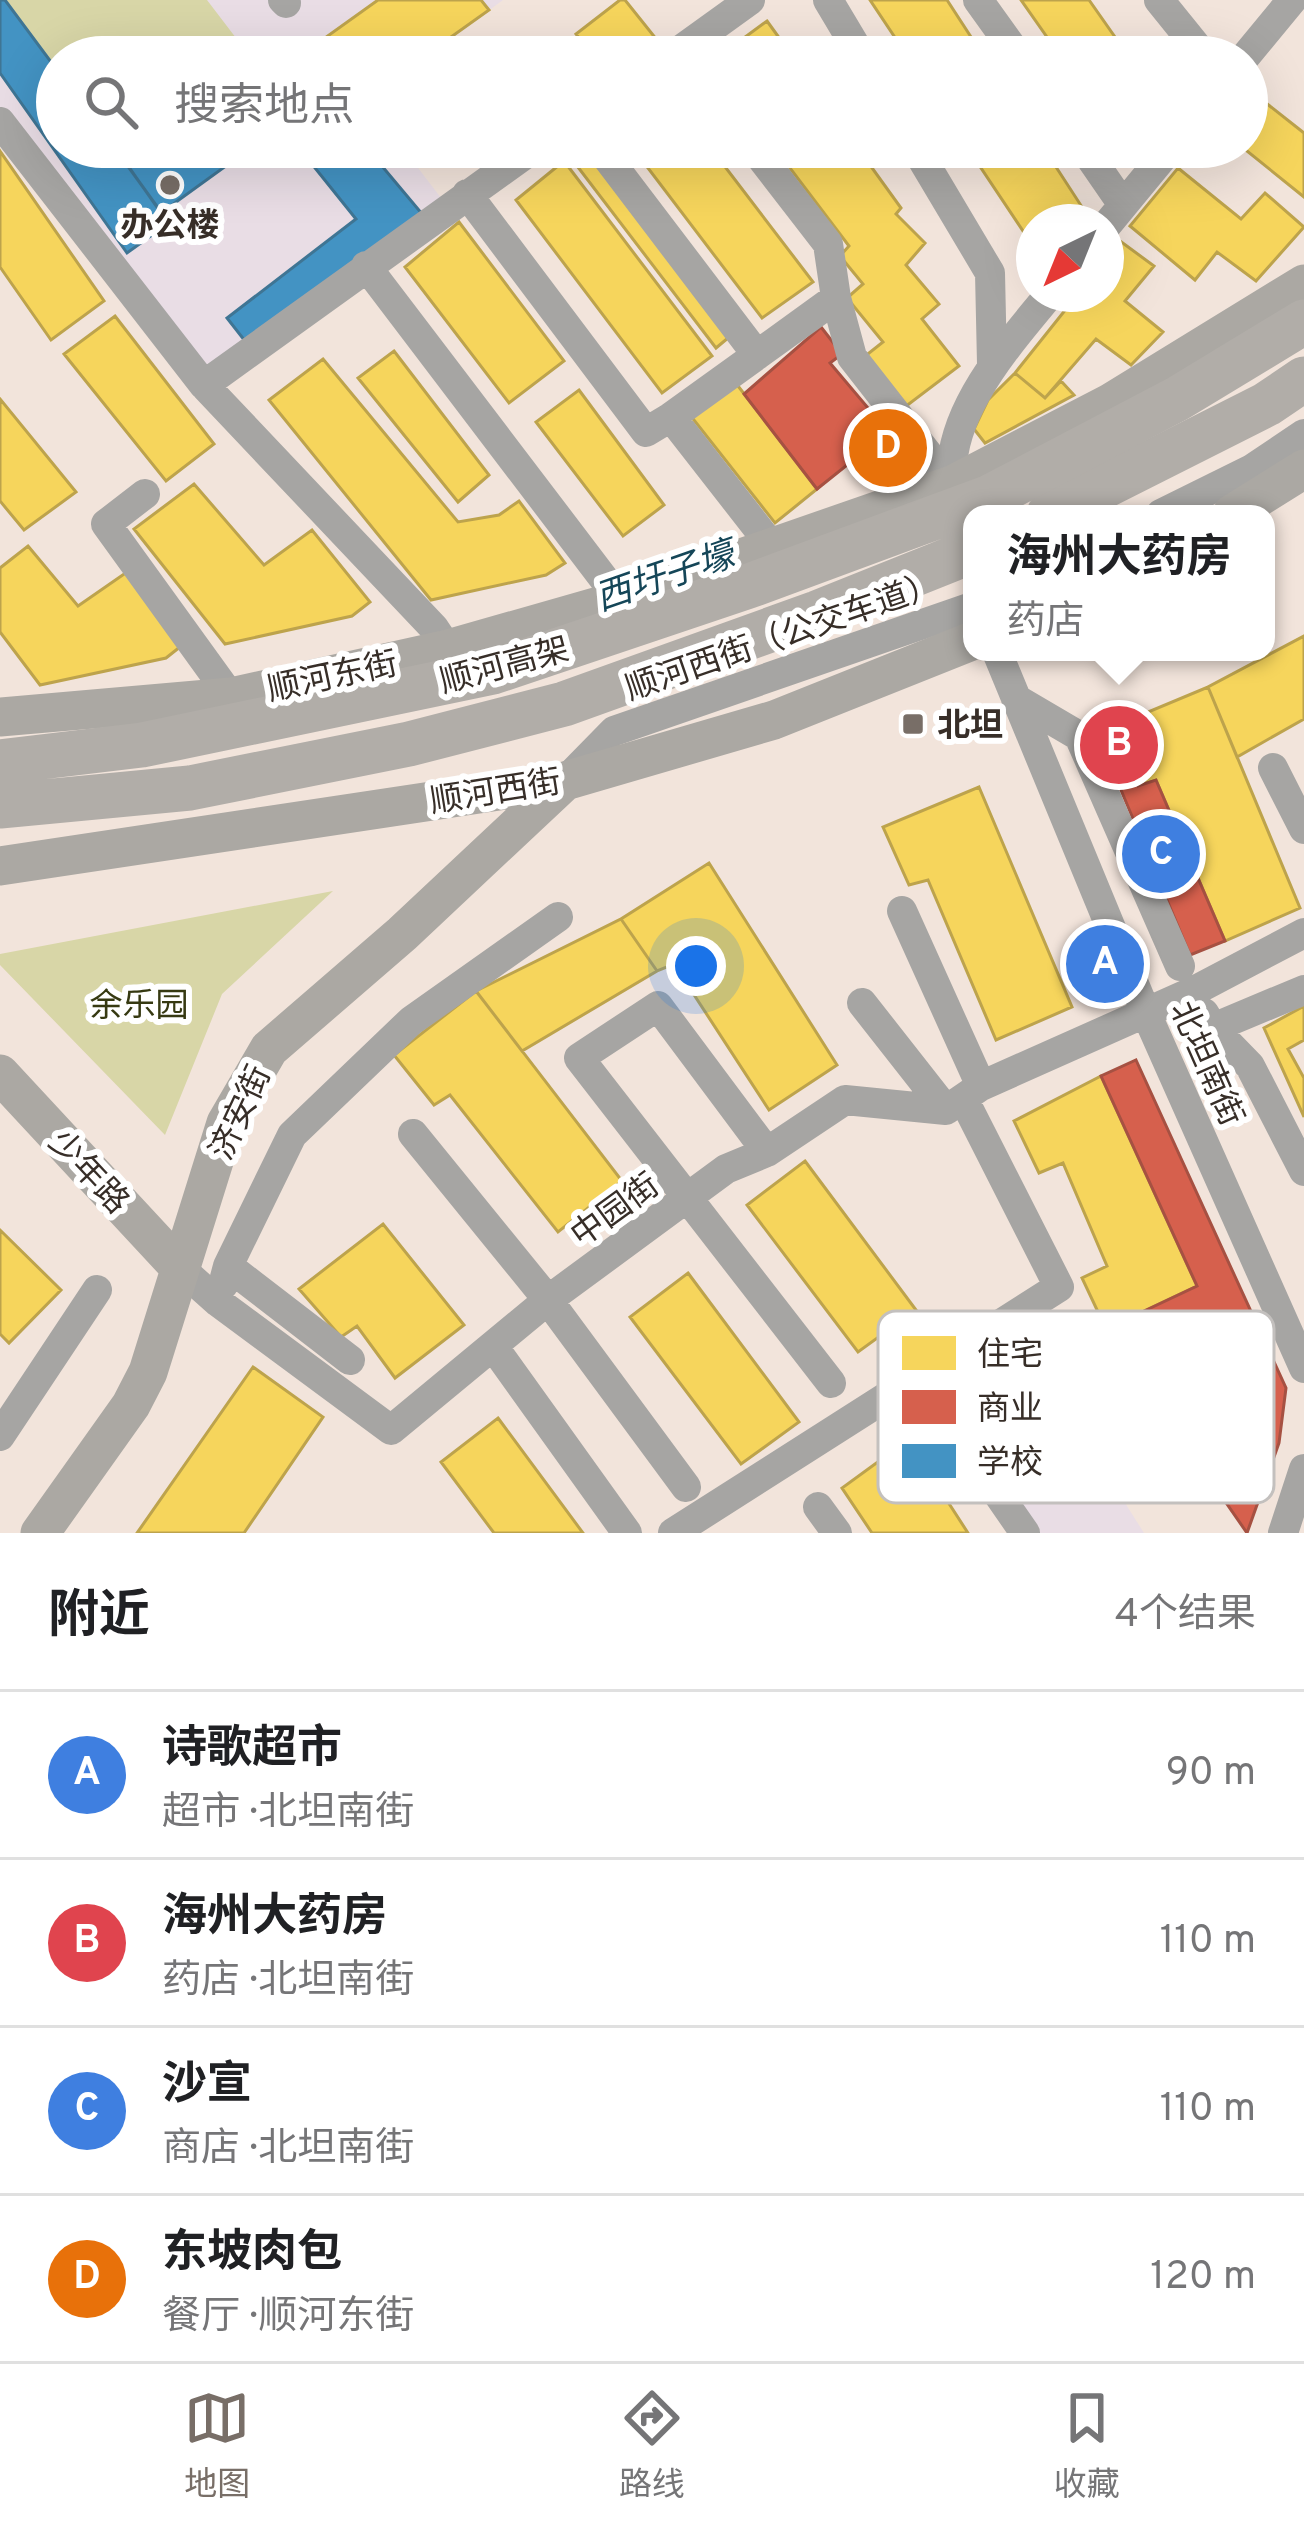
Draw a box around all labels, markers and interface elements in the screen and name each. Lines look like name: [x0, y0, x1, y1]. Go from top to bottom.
search box: [36, 36, 1268, 168]
icon: search: [78, 69, 144, 135]
text: 搜索地点: [174, 80, 354, 137]
marker: 办公楼: [157, 172, 183, 198]
north arrow: [1016, 204, 1124, 312]
place label: 办公楼: [121, 207, 220, 249]
pin: D: [849, 403, 927, 493]
popup: [963, 505, 1275, 661]
text: 海州大药房: [1006, 531, 1232, 588]
water label: 西圩子壕: [590, 532, 747, 624]
street label: 顺河西街（公交车道）: [620, 565, 946, 712]
text: 药店: [1006, 599, 1085, 648]
street label: 顺河高架: [436, 630, 574, 705]
street label: 顺河东街: [264, 645, 402, 713]
pin: B: [1080, 700, 1158, 790]
place label: 北坦: [937, 707, 1003, 749]
marker: 北坦: [900, 711, 926, 737]
street label: 顺河西街: [427, 763, 564, 825]
pin: C: [1122, 809, 1200, 899]
pin: A: [1066, 919, 1144, 1009]
your location: [666, 936, 726, 996]
park label: 余乐园: [90, 987, 189, 1029]
street label: 北坦南街: [1158, 996, 1250, 1133]
street label: 济安街: [203, 1060, 283, 1167]
street label: 少年路: [38, 1123, 136, 1224]
street label: 中园街: [564, 1166, 669, 1258]
legend: [878, 1311, 1274, 1503]
text: 住宅: [977, 1336, 1043, 1378]
text: 商业: [977, 1390, 1043, 1432]
text: 学校: [977, 1444, 1043, 1486]
text: 附近: [48, 1586, 150, 1651]
text: 4个结果: [1115, 1592, 1256, 1641]
text: 诗歌超市: [162, 1722, 342, 1779]
text: A: [73, 1750, 101, 1799]
text: 90 m: [1166, 1750, 1256, 1799]
text: 超市 · 北坦南街: [162, 1790, 414, 1839]
text: 海州大药房: [162, 1890, 387, 1947]
text: B: [74, 1918, 100, 1967]
text: 110 m: [1160, 1918, 1256, 1967]
text: 药店 · 北坦南街: [162, 1958, 414, 2007]
text: 沙宣: [162, 2058, 252, 2115]
text: C: [75, 2086, 99, 2135]
text: 110 m: [1160, 2086, 1256, 2135]
text: 商店 · 北坦南街: [162, 2126, 414, 2175]
text: 东坡肉包: [162, 2226, 342, 2283]
text: D: [73, 2254, 101, 2303]
text: 120 m: [1150, 2254, 1256, 2303]
text: 餐厅 · 顺河东街: [162, 2294, 414, 2343]
tab: 地图: [184, 2385, 250, 2508]
tab: 路线: [619, 2385, 685, 2508]
tab: 收藏: [1054, 2385, 1120, 2508]

